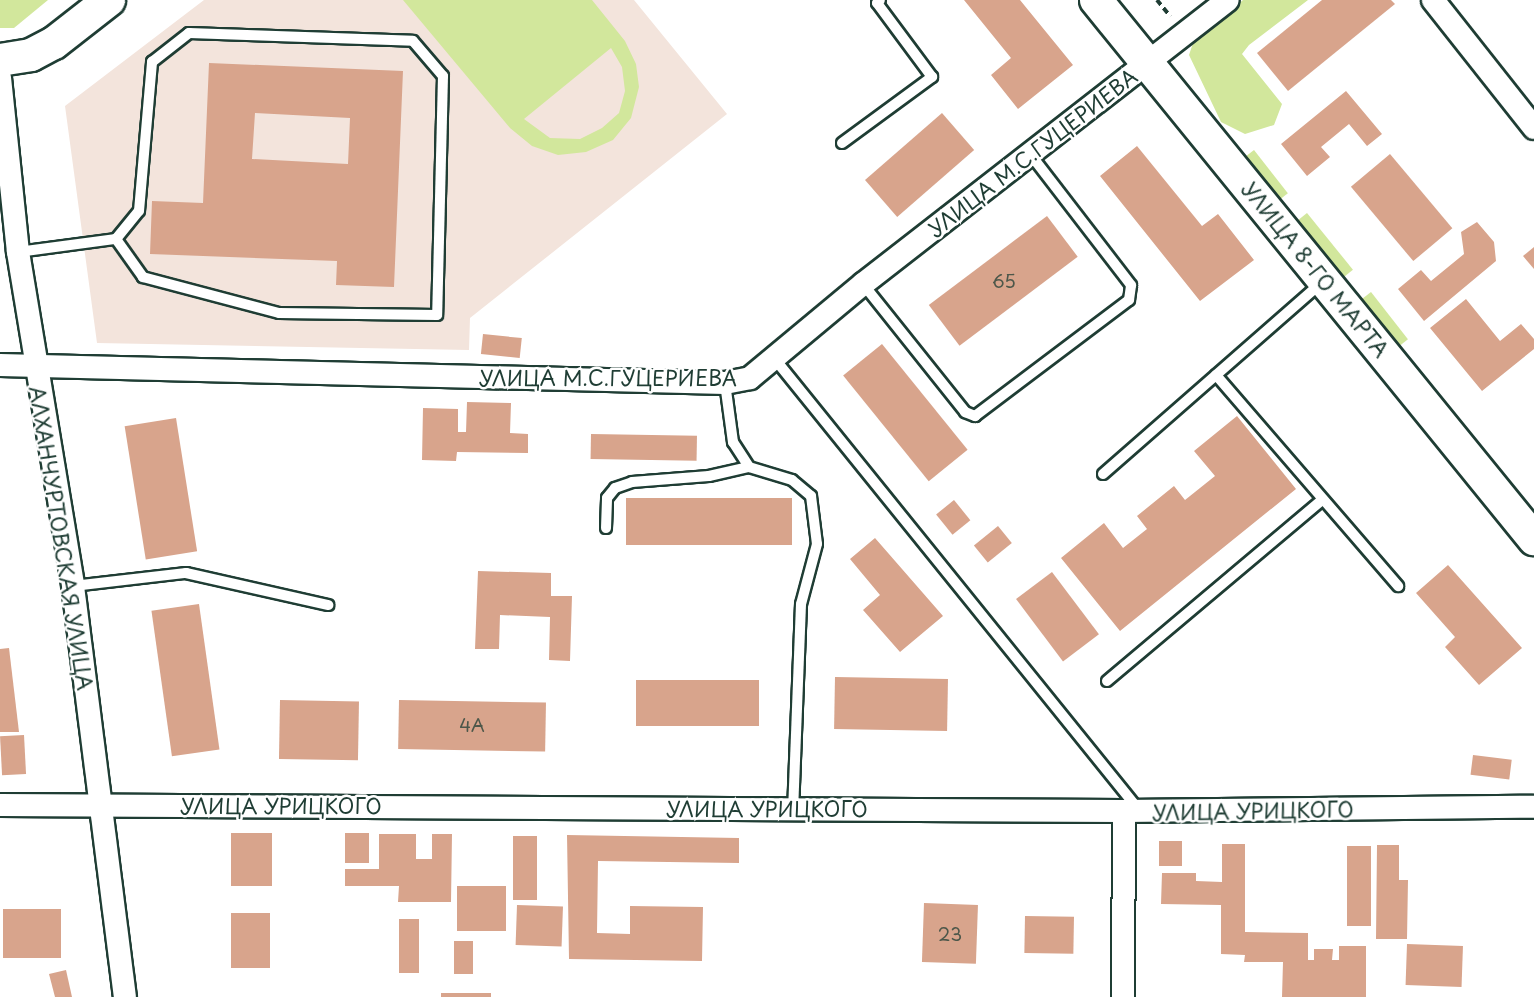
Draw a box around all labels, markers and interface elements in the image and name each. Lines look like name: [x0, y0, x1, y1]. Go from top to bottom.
street label: УЛИЦА М.С.ГУЦЕРИЕВА: [922, 62, 1142, 242]
street label: УЛИЦА 8-ГО МАРТА: [1237, 175, 1395, 363]
house number: 65: [992, 270, 1016, 292]
street label: УЛИЦА М.С.ГУЦЕРИЕВА: [479, 364, 737, 390]
street label: АЛХАНЧУРТОВСКАЯ УЛИЦА: [25, 384, 99, 692]
house number: 4А: [459, 714, 485, 736]
street label: УЛИЦА УРИЦКОГО: [180, 792, 382, 818]
street label: УЛИЦА УРИЦКОГО: [666, 795, 868, 821]
street label: УЛИЦА УРИЦКОГО: [1151, 796, 1355, 824]
house number: 23: [938, 923, 962, 945]

